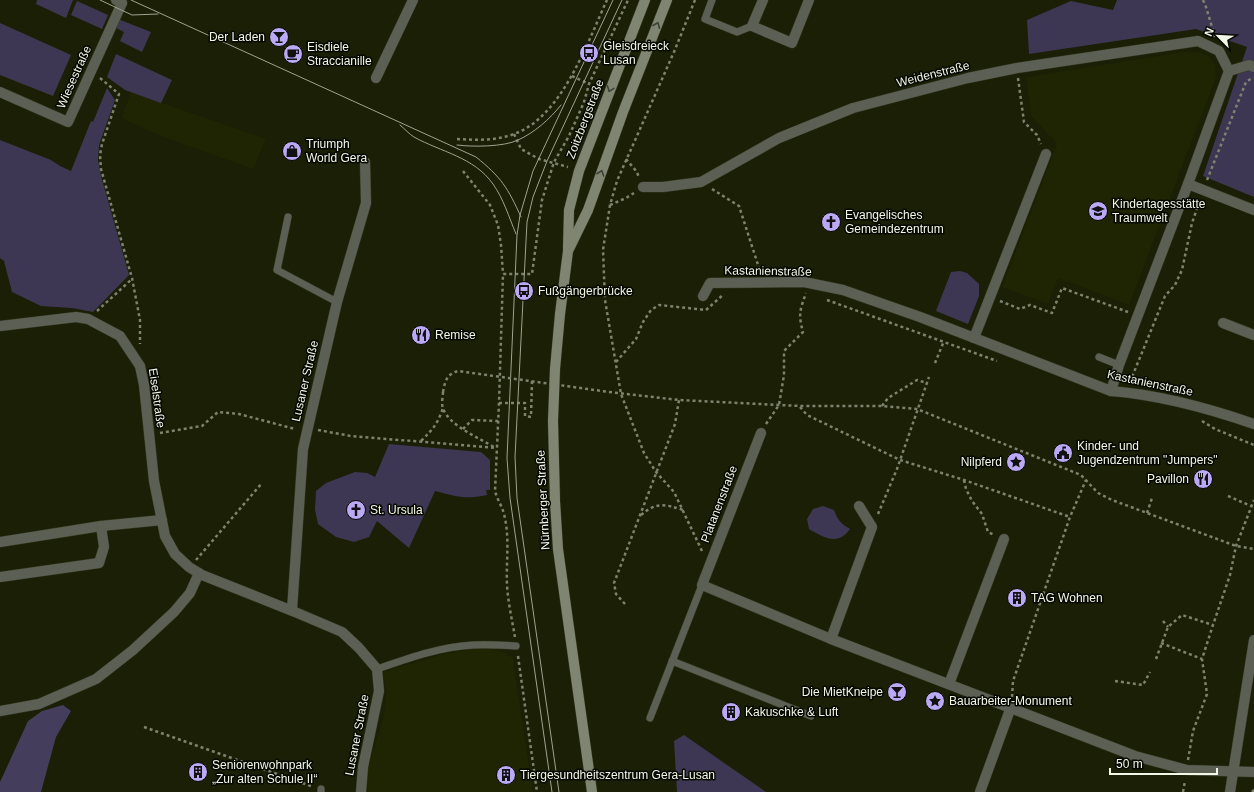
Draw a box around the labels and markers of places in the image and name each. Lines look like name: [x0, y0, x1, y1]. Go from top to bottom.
bar icon: Der Laden: [268, 26, 290, 48]
place label: Der Laden: [209, 30, 265, 44]
place label: Gleisdreieck Lusan: [603, 39, 670, 67]
place label: Eisdiele Straccianille: [307, 40, 372, 68]
bus stop icon: Gleisdreieck Lusan: [578, 42, 600, 64]
cafe icon: Eisdiele Straccianille: [282, 43, 304, 65]
place label: Triumph World Gera: [306, 137, 367, 165]
shop icon: Triumph World Gera: [281, 140, 303, 162]
place label: Kindertagesstätte Traumwelt: [1112, 197, 1206, 225]
school or university icon: Kindertagesstätte Traumwelt: [1087, 200, 1109, 222]
place label: Evangelisches Gemeindezentrum: [845, 208, 944, 236]
church icon: Evangelisches Gemeindezentrum: [820, 211, 842, 233]
bus stop icon: Fußgängerbrücke: [513, 280, 535, 302]
place label: Fußgängerbrücke: [538, 284, 633, 298]
restaurant icon: Remise: [410, 324, 432, 346]
place label: Remise: [435, 328, 476, 342]
place label: Kinder- und Jugendzentrum "Jumpers": [1077, 439, 1218, 467]
public building icon: Kinder- und Jugendzentrum "Jumpers": [1052, 442, 1074, 464]
place icon: Nilpferd: [1005, 451, 1027, 473]
place label: Nilpferd: [961, 455, 1002, 469]
restaurant icon: Pavillon: [1192, 468, 1214, 490]
place label: Pavillon: [1147, 472, 1189, 486]
church icon: St. Ursula: [345, 499, 367, 521]
place label: St. Ursula: [370, 503, 423, 517]
building icon: TAG Wohnen: [1006, 587, 1028, 609]
place label: TAG Wohnen: [1031, 591, 1103, 605]
bar icon: Die MietKneipe: [886, 681, 908, 703]
place label: Die MietKneipe: [802, 685, 883, 699]
place icon: Bauarbeiter-Monument: [924, 690, 946, 712]
place label: Bauarbeiter-Monument: [949, 694, 1072, 708]
building icon: Kakuschke & Luft: [720, 701, 742, 723]
place label: Kakuschke & Luft: [745, 705, 839, 719]
place label: Seniorenwohnpark „Zur alten Schule II“: [212, 758, 317, 786]
building icon: Seniorenwohnpark „Zur alten Schule II“: [187, 761, 209, 783]
building icon: Tiergesundheitszentrum Gera-Lusan: [495, 764, 517, 786]
place label: Tiergesundheitszentrum Gera-Lusan: [520, 768, 715, 782]

